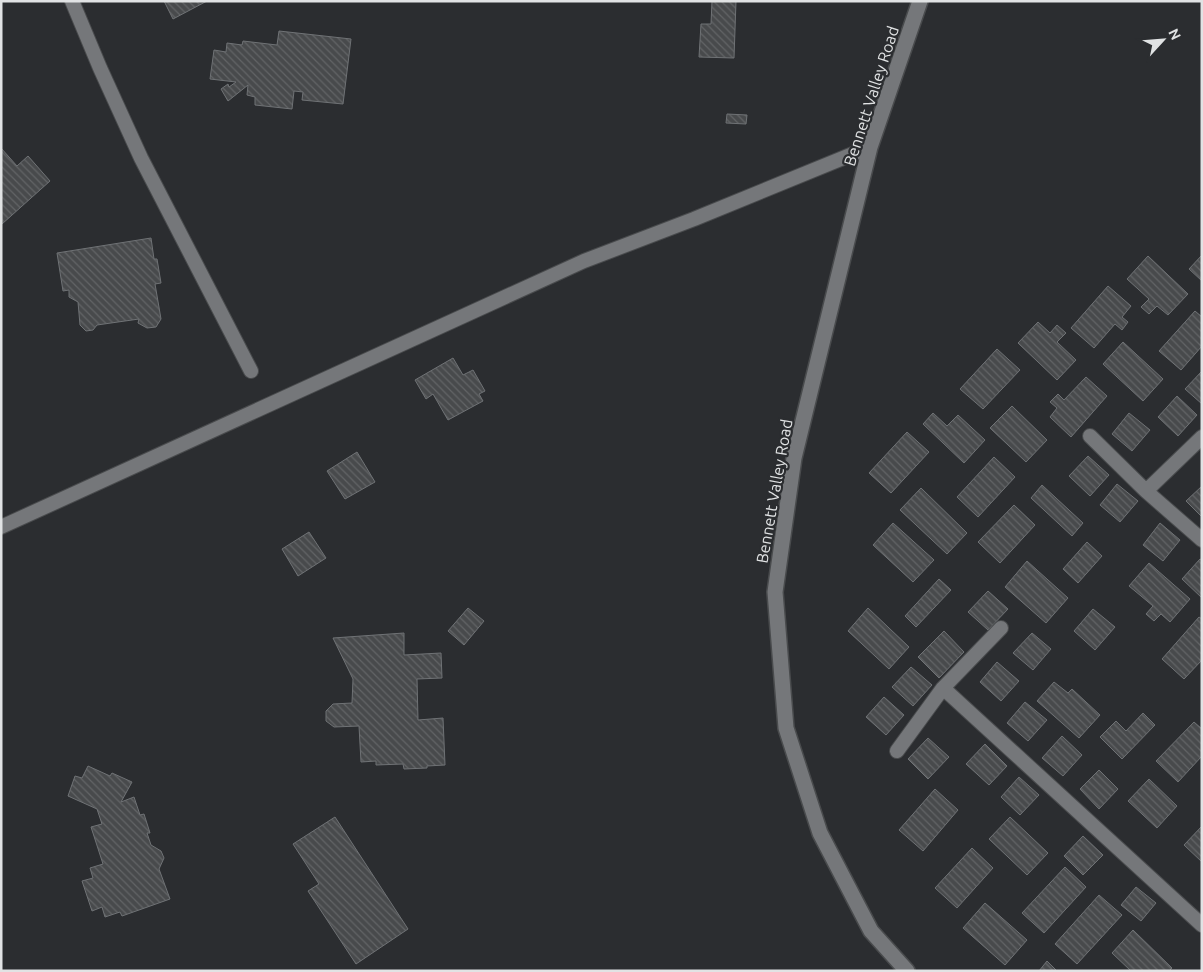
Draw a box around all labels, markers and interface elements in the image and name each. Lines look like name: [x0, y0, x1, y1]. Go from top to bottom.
north arrow: [1138, 15, 1188, 65]
street label: Bennett Valley Road: [840, 24, 902, 168]
text: N: [1165, 26, 1184, 43]
street label: Bennett Valley Road: [752, 418, 796, 564]

